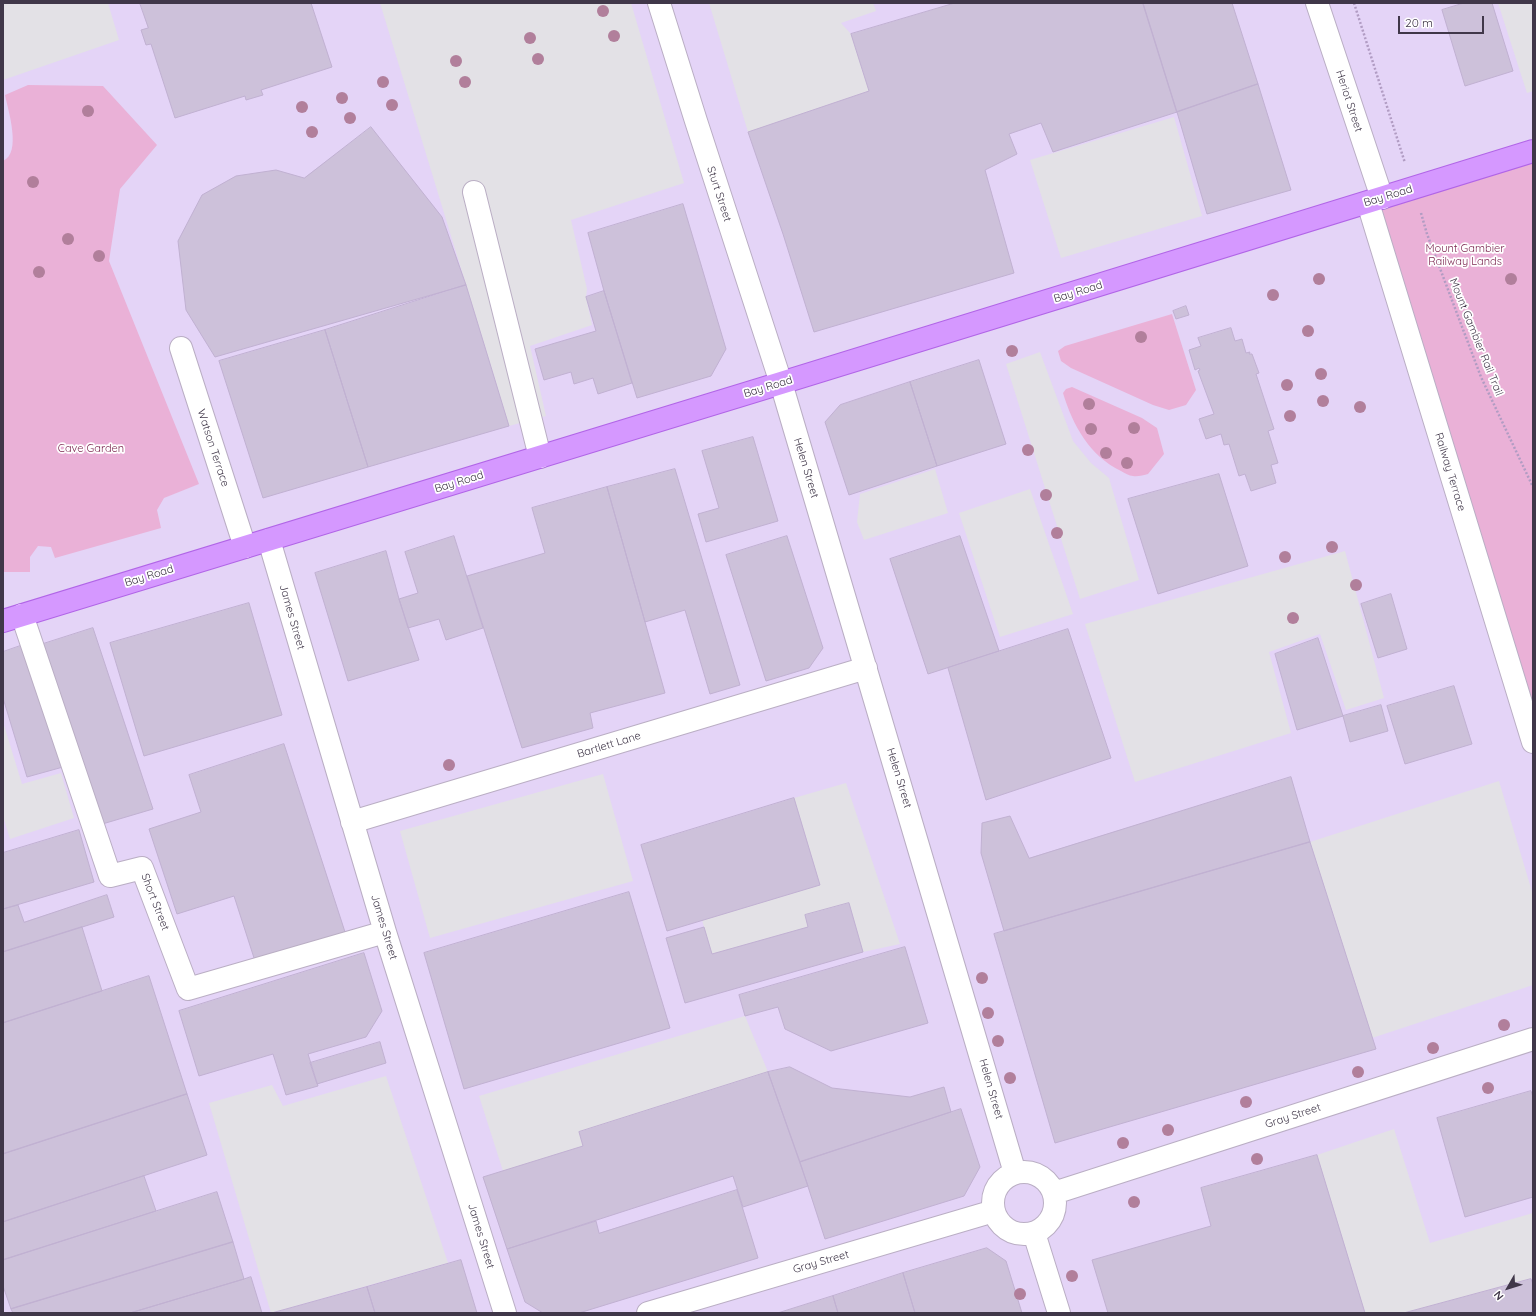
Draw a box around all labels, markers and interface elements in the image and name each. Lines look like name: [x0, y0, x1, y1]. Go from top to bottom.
scale bar: [1400, 8, 1486, 34]
text: 20 m: [1405, 15, 1433, 30]
street label: Heriot Street: [1333, 68, 1365, 134]
street label: Sturt Street: [704, 165, 734, 223]
street label: Bay Road: [1362, 182, 1414, 210]
park label: Mount Gambier Railway Lands: [1425, 242, 1505, 268]
street label: Mount Gambier Rail Trail: [1446, 276, 1506, 398]
street label: Bay Road: [1052, 278, 1104, 306]
street label: Bay Road: [742, 373, 794, 401]
street label: Watson Terrace: [194, 408, 232, 488]
street label: Railway Terrace: [1432, 431, 1468, 513]
street label: Helen Street: [791, 436, 821, 500]
park label: Cave Garden: [58, 442, 124, 456]
street label: Bay Road: [433, 468, 485, 496]
street label: Bay Road: [123, 562, 175, 590]
street label: James Street: [276, 583, 308, 651]
street label: Bartlett Lane: [576, 729, 642, 761]
street label: Helen Street: [884, 746, 914, 810]
street label: Short Street: [138, 872, 172, 932]
street label: James Street: [368, 893, 400, 961]
street label: Helen Street: [976, 1057, 1006, 1121]
street label: Gray Street: [1264, 1101, 1322, 1131]
street label: James Street: [465, 1202, 497, 1270]
street label: Gray Street: [791, 1248, 851, 1276]
north arrow: [1488, 1268, 1528, 1308]
text: N: [1491, 1288, 1507, 1303]

